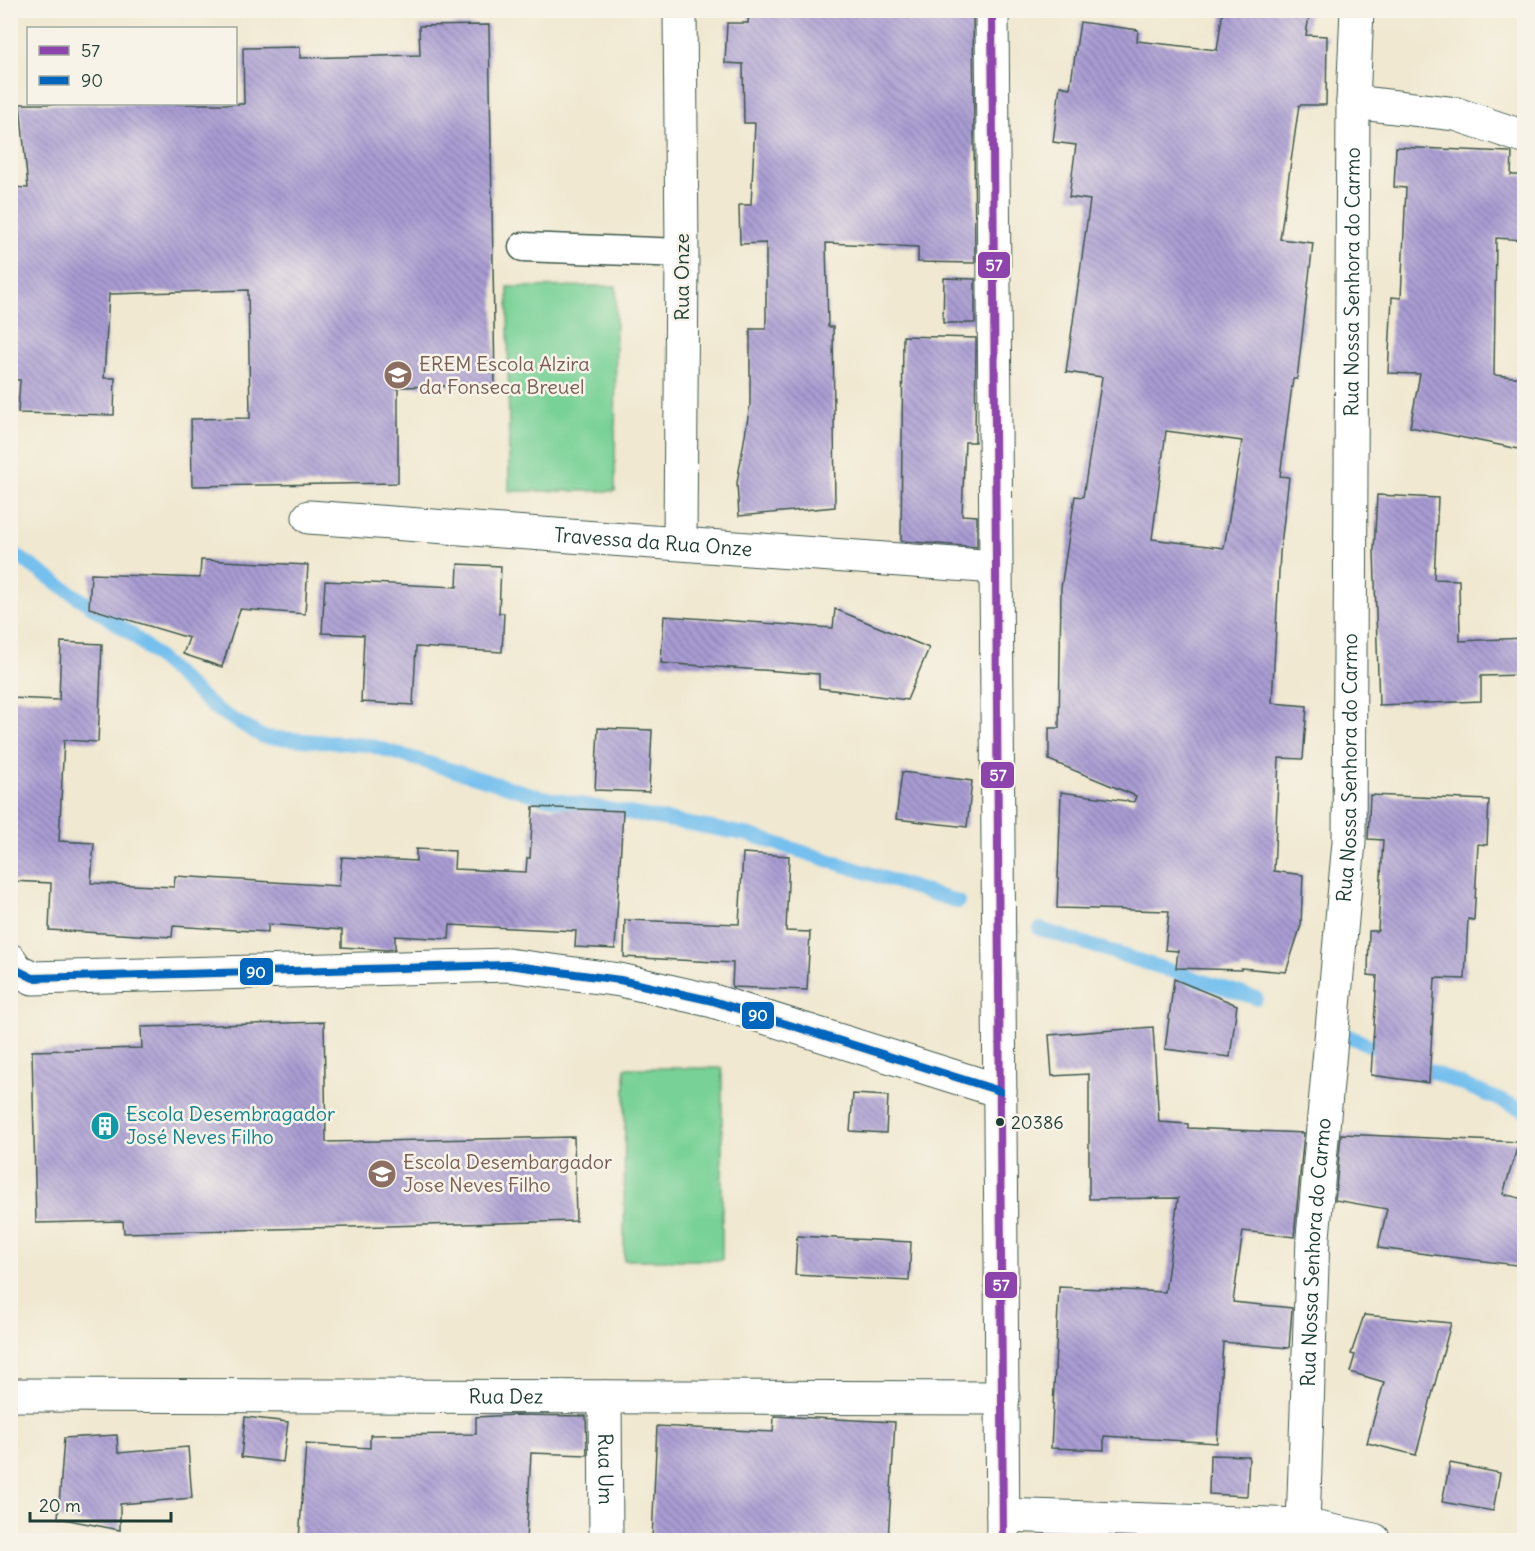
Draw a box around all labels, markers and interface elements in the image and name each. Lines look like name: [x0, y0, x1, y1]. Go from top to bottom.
legend: [27, 27, 237, 105]
text: 57: [81, 39, 100, 62]
text: 90: [81, 69, 103, 92]
street label: Rua Nossa Senhora do Carmo: [1338, 147, 1365, 417]
street label: Rua Onze: [669, 233, 694, 321]
line badge: 57: [977, 251, 1011, 279]
text: 57: [985, 255, 1003, 275]
place label: EREM Escola Alzira da Fonseca Breuel: [419, 351, 590, 399]
school or university icon: EREM Escola Alzira da Fonseca Breuel: [382, 359, 414, 391]
street label: Travessa da Rua Onze: [553, 522, 753, 561]
street label: Rua Nossa Senhora do Carmo: [1331, 633, 1362, 903]
line badge: 57: [980, 761, 1015, 789]
text: 57: [989, 765, 1007, 785]
line badge: 90: [239, 957, 274, 986]
text: 90: [246, 962, 266, 982]
line badge: 90: [741, 1001, 775, 1030]
text: 90: [748, 1005, 768, 1025]
place label: Escola Desembragador José Neves Filho: [126, 1101, 335, 1149]
building icon: Escola Desembragador José Neves Filho: [89, 1110, 121, 1142]
place label: 20386: [1011, 1111, 1064, 1134]
marker: 20386: [994, 1116, 1006, 1128]
street label: Rua Nossa Senhora do Carmo: [1295, 1117, 1336, 1387]
place label: Escola Desembargador Jose Neves Filho: [403, 1149, 612, 1197]
school or university icon: Escola Desembargador Jose Neves Filho: [366, 1158, 398, 1190]
line badge: 57: [984, 1271, 1018, 1299]
text: 57: [992, 1275, 1010, 1295]
street label: Rua Dez: [468, 1383, 544, 1409]
street label: Rua Um: [593, 1433, 619, 1505]
scale bar: [30, 1485, 171, 1523]
text: 20 m: [39, 1494, 81, 1517]

